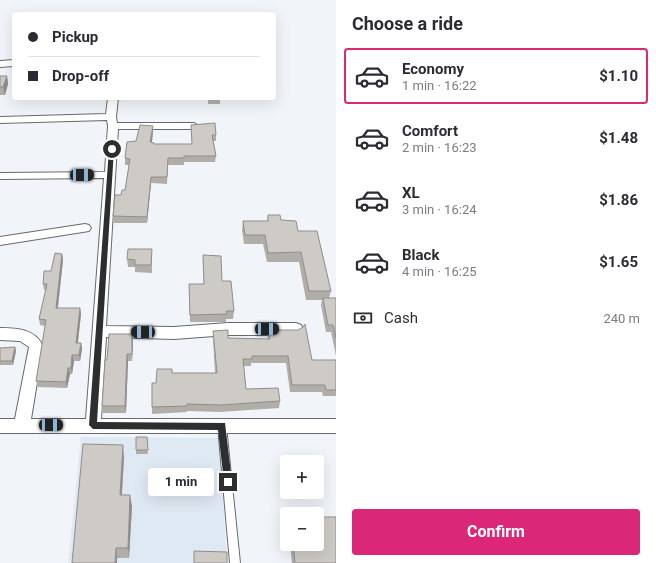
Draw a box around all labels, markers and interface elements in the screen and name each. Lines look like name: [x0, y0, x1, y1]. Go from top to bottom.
text: Choose a ride: [352, 13, 463, 34]
text: Pickup: [52, 28, 98, 46]
icon: car: [354, 58, 390, 94]
text: Economy: [402, 60, 464, 78]
text: Drop-off: [52, 67, 109, 85]
text: $1.10: [599, 67, 638, 85]
text: 1 min · 16:22: [402, 78, 477, 93]
icon: car: [354, 120, 390, 156]
text: Comfort: [402, 122, 458, 140]
text: $1.48: [599, 129, 638, 147]
route start: [103, 140, 121, 158]
text: 2 min · 16:23: [402, 140, 477, 155]
car: [70, 169, 94, 181]
icon: car: [354, 182, 390, 218]
text: XL: [402, 184, 420, 202]
text: $1.86: [599, 191, 638, 209]
text: 3 min · 16:24: [402, 202, 477, 217]
icon: car: [354, 244, 390, 280]
text: Black: [402, 246, 439, 264]
text: $1.65: [599, 253, 638, 271]
text: 4 min · 16:25: [402, 264, 477, 279]
icon: cash: [352, 307, 374, 329]
text: Cash: [384, 309, 418, 327]
text: 240 m: [603, 311, 640, 326]
car: [255, 323, 279, 335]
car: [131, 326, 155, 338]
car: [39, 419, 63, 431]
map controls: [280, 455, 324, 551]
button: +: [280, 455, 324, 499]
callout: 1 min: [148, 468, 214, 496]
route end: [219, 473, 237, 491]
text: 1 min: [165, 474, 197, 489]
button: −: [280, 507, 324, 551]
button: Confirm: [352, 509, 640, 555]

